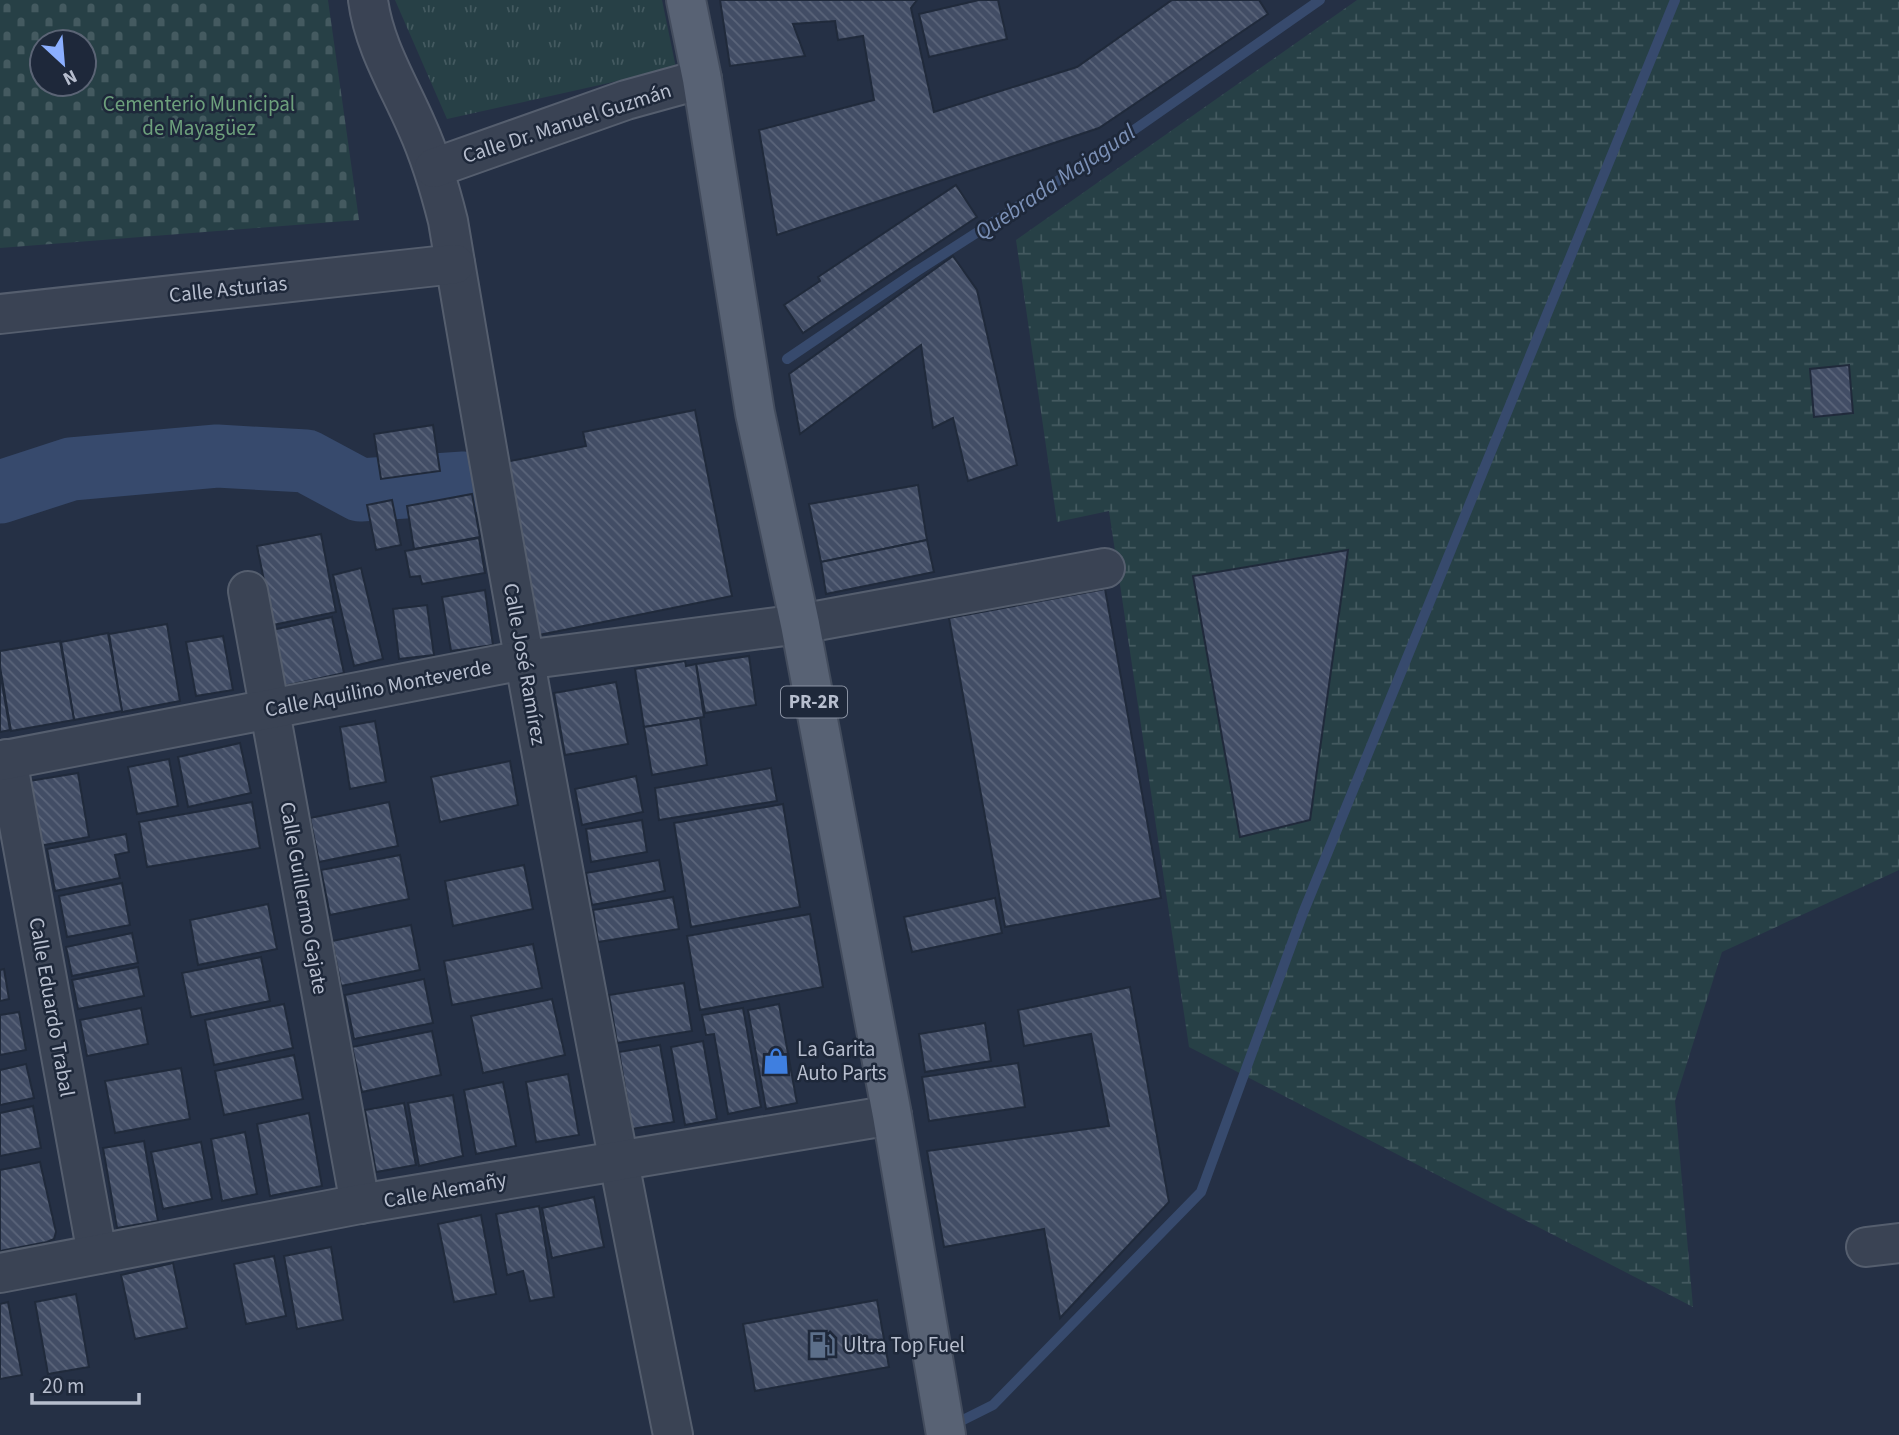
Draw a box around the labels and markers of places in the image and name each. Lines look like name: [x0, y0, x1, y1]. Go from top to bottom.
place label: La Garita Auto Parts: [797, 1034, 887, 1088]
shop icon: La Garita Auto Parts: [761, 1046, 791, 1076]
fuel station icon: Ultra Top Fuel: [807, 1330, 837, 1360]
place label: Ultra Top Fuel: [843, 1330, 965, 1360]

